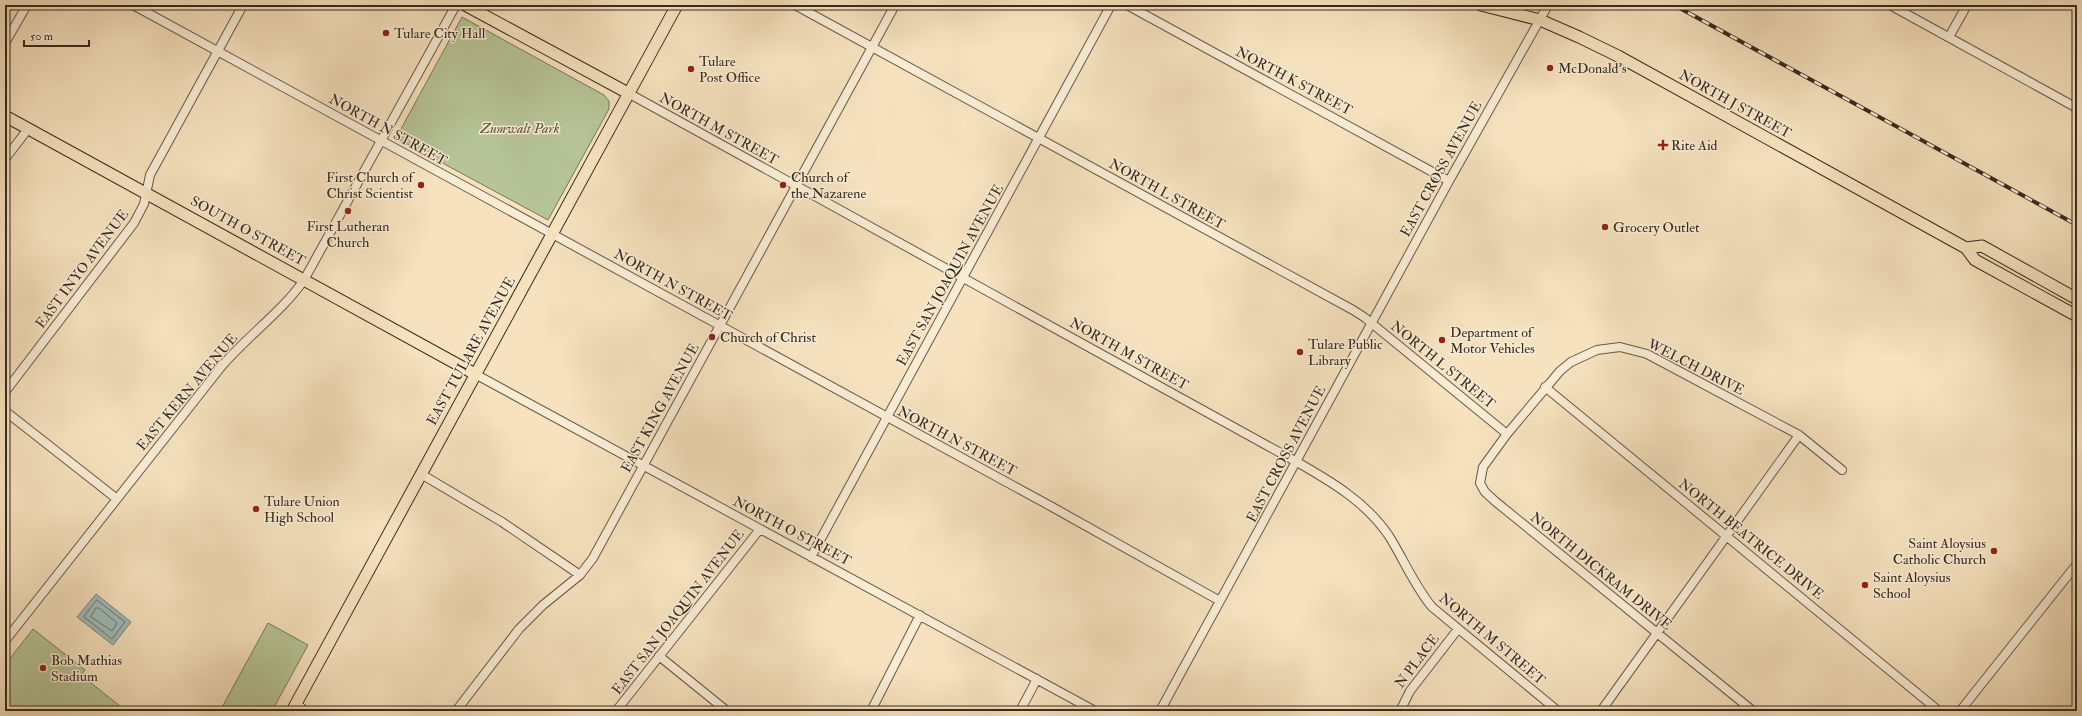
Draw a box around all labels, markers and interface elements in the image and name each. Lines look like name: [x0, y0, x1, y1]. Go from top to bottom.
scale bar: [24, 22, 89, 48]
place label: Tulare City Hall: [394, 25, 486, 43]
marker: Tulare City Hall: [381, 28, 391, 38]
text: 50 m: [30, 29, 54, 44]
street label: NORTH K STREET: [1233, 43, 1356, 119]
place label: Tulare Post Office: [699, 53, 760, 86]
place label: McDonald's: [1558, 60, 1627, 77]
marker: McDonald's: [1545, 63, 1555, 73]
marker: Tulare Post Office: [686, 64, 696, 74]
street label: NORTH J STREET: [1676, 66, 1795, 142]
street label: NORTH M STREET: [657, 89, 782, 169]
street label: NORTH N STREET: [326, 90, 451, 170]
street label: EAST CROSS AVENUE: [1397, 98, 1485, 240]
park label: Zumwalt Park: [479, 120, 560, 137]
place label: Rite Aid: [1671, 137, 1718, 154]
marker: Rite Aid: [1658, 140, 1668, 150]
street label: NORTH L STREET: [1106, 155, 1228, 233]
place label: First Church of Christ Scientist: [326, 169, 415, 202]
place label: Church of the Nazarene: [791, 169, 866, 202]
marker: First Church of Christ Scientist: [416, 180, 426, 190]
marker: Church of the Nazarene: [778, 180, 788, 190]
street label: EAST SAN JOAQUIN AVENUE: [893, 181, 1007, 369]
street label: SOUTH O STREET: [188, 192, 309, 270]
street label: EAST INYO AVENUE: [32, 206, 132, 332]
marker: First Lutheran Church: [343, 206, 353, 216]
place label: First Lutheran Church: [306, 218, 390, 251]
place label: Grocery Outlet: [1613, 219, 1700, 237]
marker: Grocery Outlet: [1600, 222, 1610, 232]
street label: NORTH N STREET: [611, 245, 736, 325]
street label: EAST TULARE AVENUE: [423, 274, 519, 428]
street label: NORTH M STREET: [1067, 314, 1192, 394]
street label: NORTH L STREET: [1387, 317, 1499, 413]
place label: Department of Motor Vehicles: [1450, 324, 1535, 357]
place label: Church of Christ: [720, 329, 816, 346]
street label: EAST KERN AVENUE: [133, 330, 241, 454]
marker: Church of Christ: [707, 332, 717, 342]
marker: Department of Motor Vehicles: [1437, 335, 1447, 345]
street label: WELCH DRIVE: [1644, 335, 1747, 399]
place label: Tulare Public Library: [1308, 336, 1383, 370]
street label: EAST KING AVENUE: [617, 340, 703, 476]
marker: Tulare Public Library: [1295, 347, 1305, 357]
street label: EAST CROSS AVENUE: [1243, 383, 1329, 525]
street label: NORTH N STREET: [895, 402, 1020, 480]
street label: NORTH BEATRICE DRIVE: [1675, 475, 1827, 603]
place label: Tulare Union High School: [264, 493, 340, 526]
street label: NORTH O STREET: [730, 493, 854, 570]
marker: Tulare Union High School: [251, 504, 261, 514]
street label: NORTH DICKRAM DRIVE: [1527, 509, 1675, 633]
street label: EAST SAN JOAQUIN AVENUE: [608, 526, 748, 698]
place label: Saint Aloysius Catholic Church: [1893, 535, 1987, 568]
marker: Saint Aloysius Catholic Church: [1989, 546, 1999, 556]
place label: Saint Aloysius School: [1873, 569, 1951, 602]
marker: Saint Aloysius School: [1860, 580, 1870, 590]
street label: NORTH M STREET: [1435, 590, 1549, 689]
street label: N PLACE: [1391, 631, 1443, 691]
place label: Bob Mathias Stadium: [51, 652, 122, 685]
marker: Bob Mathias Stadium: [38, 663, 48, 673]

